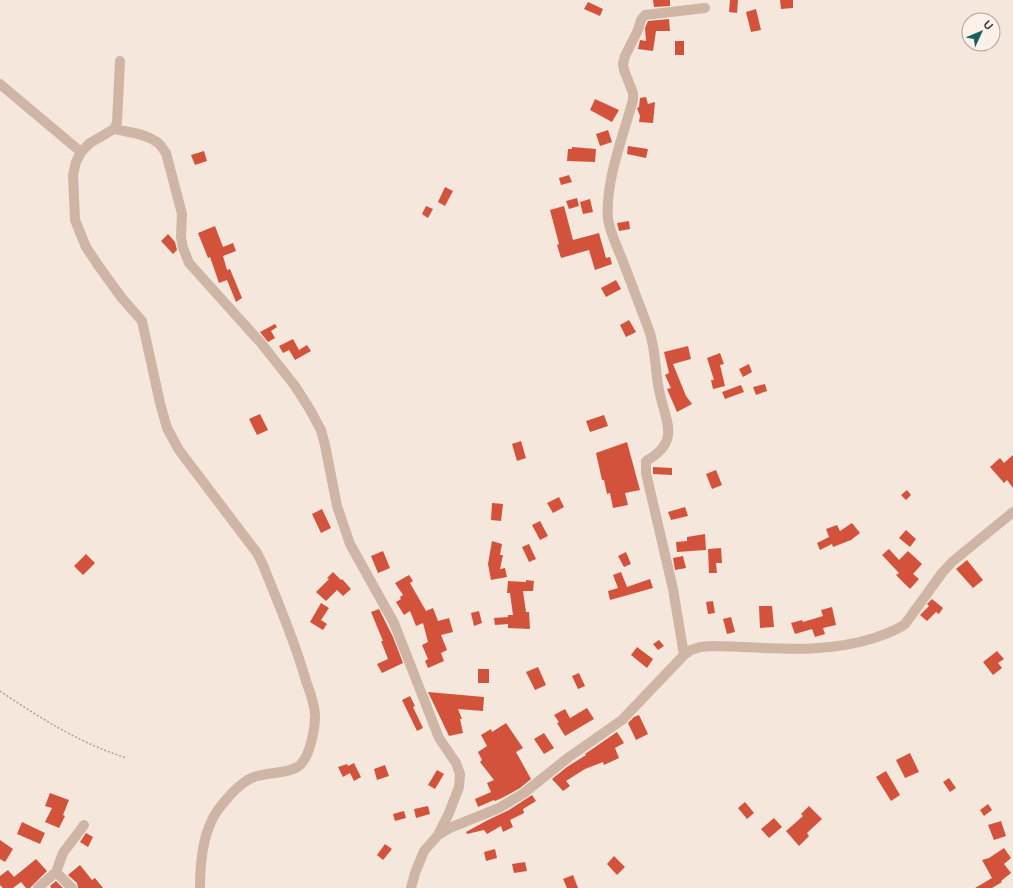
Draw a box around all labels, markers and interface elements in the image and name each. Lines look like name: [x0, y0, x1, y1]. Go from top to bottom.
north arrow: [961, 12, 1001, 52]
text: U: [981, 17, 996, 32]

